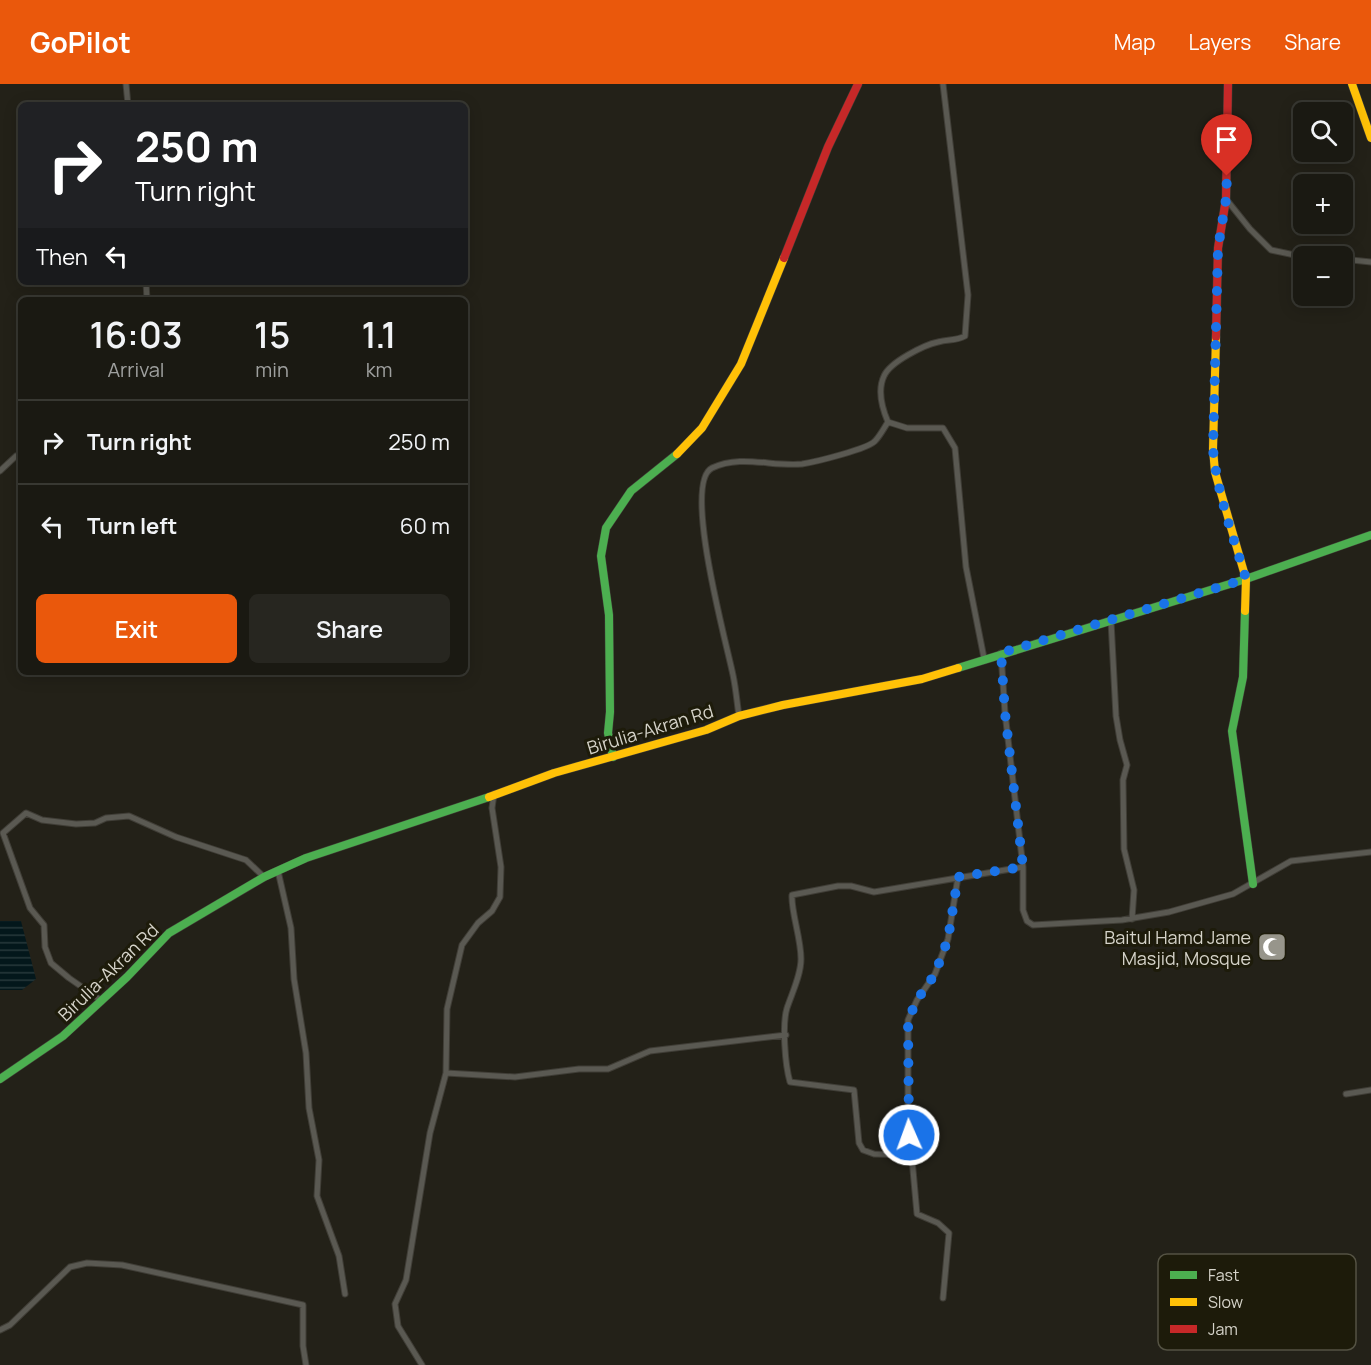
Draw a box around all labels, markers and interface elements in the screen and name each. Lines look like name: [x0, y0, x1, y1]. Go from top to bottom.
text: GoPilot: [30, 23, 131, 61]
text: Map: [1114, 28, 1155, 56]
text: Layers: [1188, 28, 1251, 56]
text: Share: [1284, 28, 1341, 56]
map controls: [1293, 102, 1353, 306]
button: search: [1293, 102, 1353, 162]
pin: [1201, 114, 1252, 176]
text: 250 m: [135, 117, 258, 175]
icon: arrive: [1210, 123, 1243, 156]
icon: right: [36, 126, 114, 204]
text: Turn right: [135, 172, 256, 209]
button: +: [1293, 174, 1353, 234]
icon: left: [100, 240, 133, 273]
text: Then: [36, 242, 88, 272]
button: −: [1293, 246, 1353, 306]
text: 16:03: [89, 310, 183, 359]
text: 15: [254, 310, 290, 359]
text: 1.1: [362, 310, 397, 359]
text: Arrival: [107, 356, 165, 383]
text: min: [255, 356, 289, 383]
text: km: [366, 356, 393, 383]
icon: right: [36, 426, 69, 459]
text: Turn right: [87, 427, 192, 457]
text: 250 m: [388, 427, 450, 457]
icon: left: [36, 510, 69, 543]
text: Turn left: [87, 511, 177, 541]
text: 60 m: [400, 511, 450, 541]
button: Exit: [36, 594, 237, 663]
button: Share: [249, 594, 450, 663]
street label: Birulia-Akran Rd: [584, 698, 716, 760]
street label: Birulia-Akran Rd: [53, 918, 163, 1026]
place label: Baitul Hamd Jame Masjid, Mosque: [1104, 925, 1251, 970]
mosque icon: Baitul Hamd Jame Masjid, Mosque: [1256, 931, 1288, 963]
position arrow: [877, 1103, 941, 1167]
legend: [1158, 1254, 1356, 1350]
text: Fast: [1208, 1264, 1239, 1286]
text: Slow: [1208, 1291, 1243, 1313]
text: Jam: [1208, 1318, 1238, 1340]

